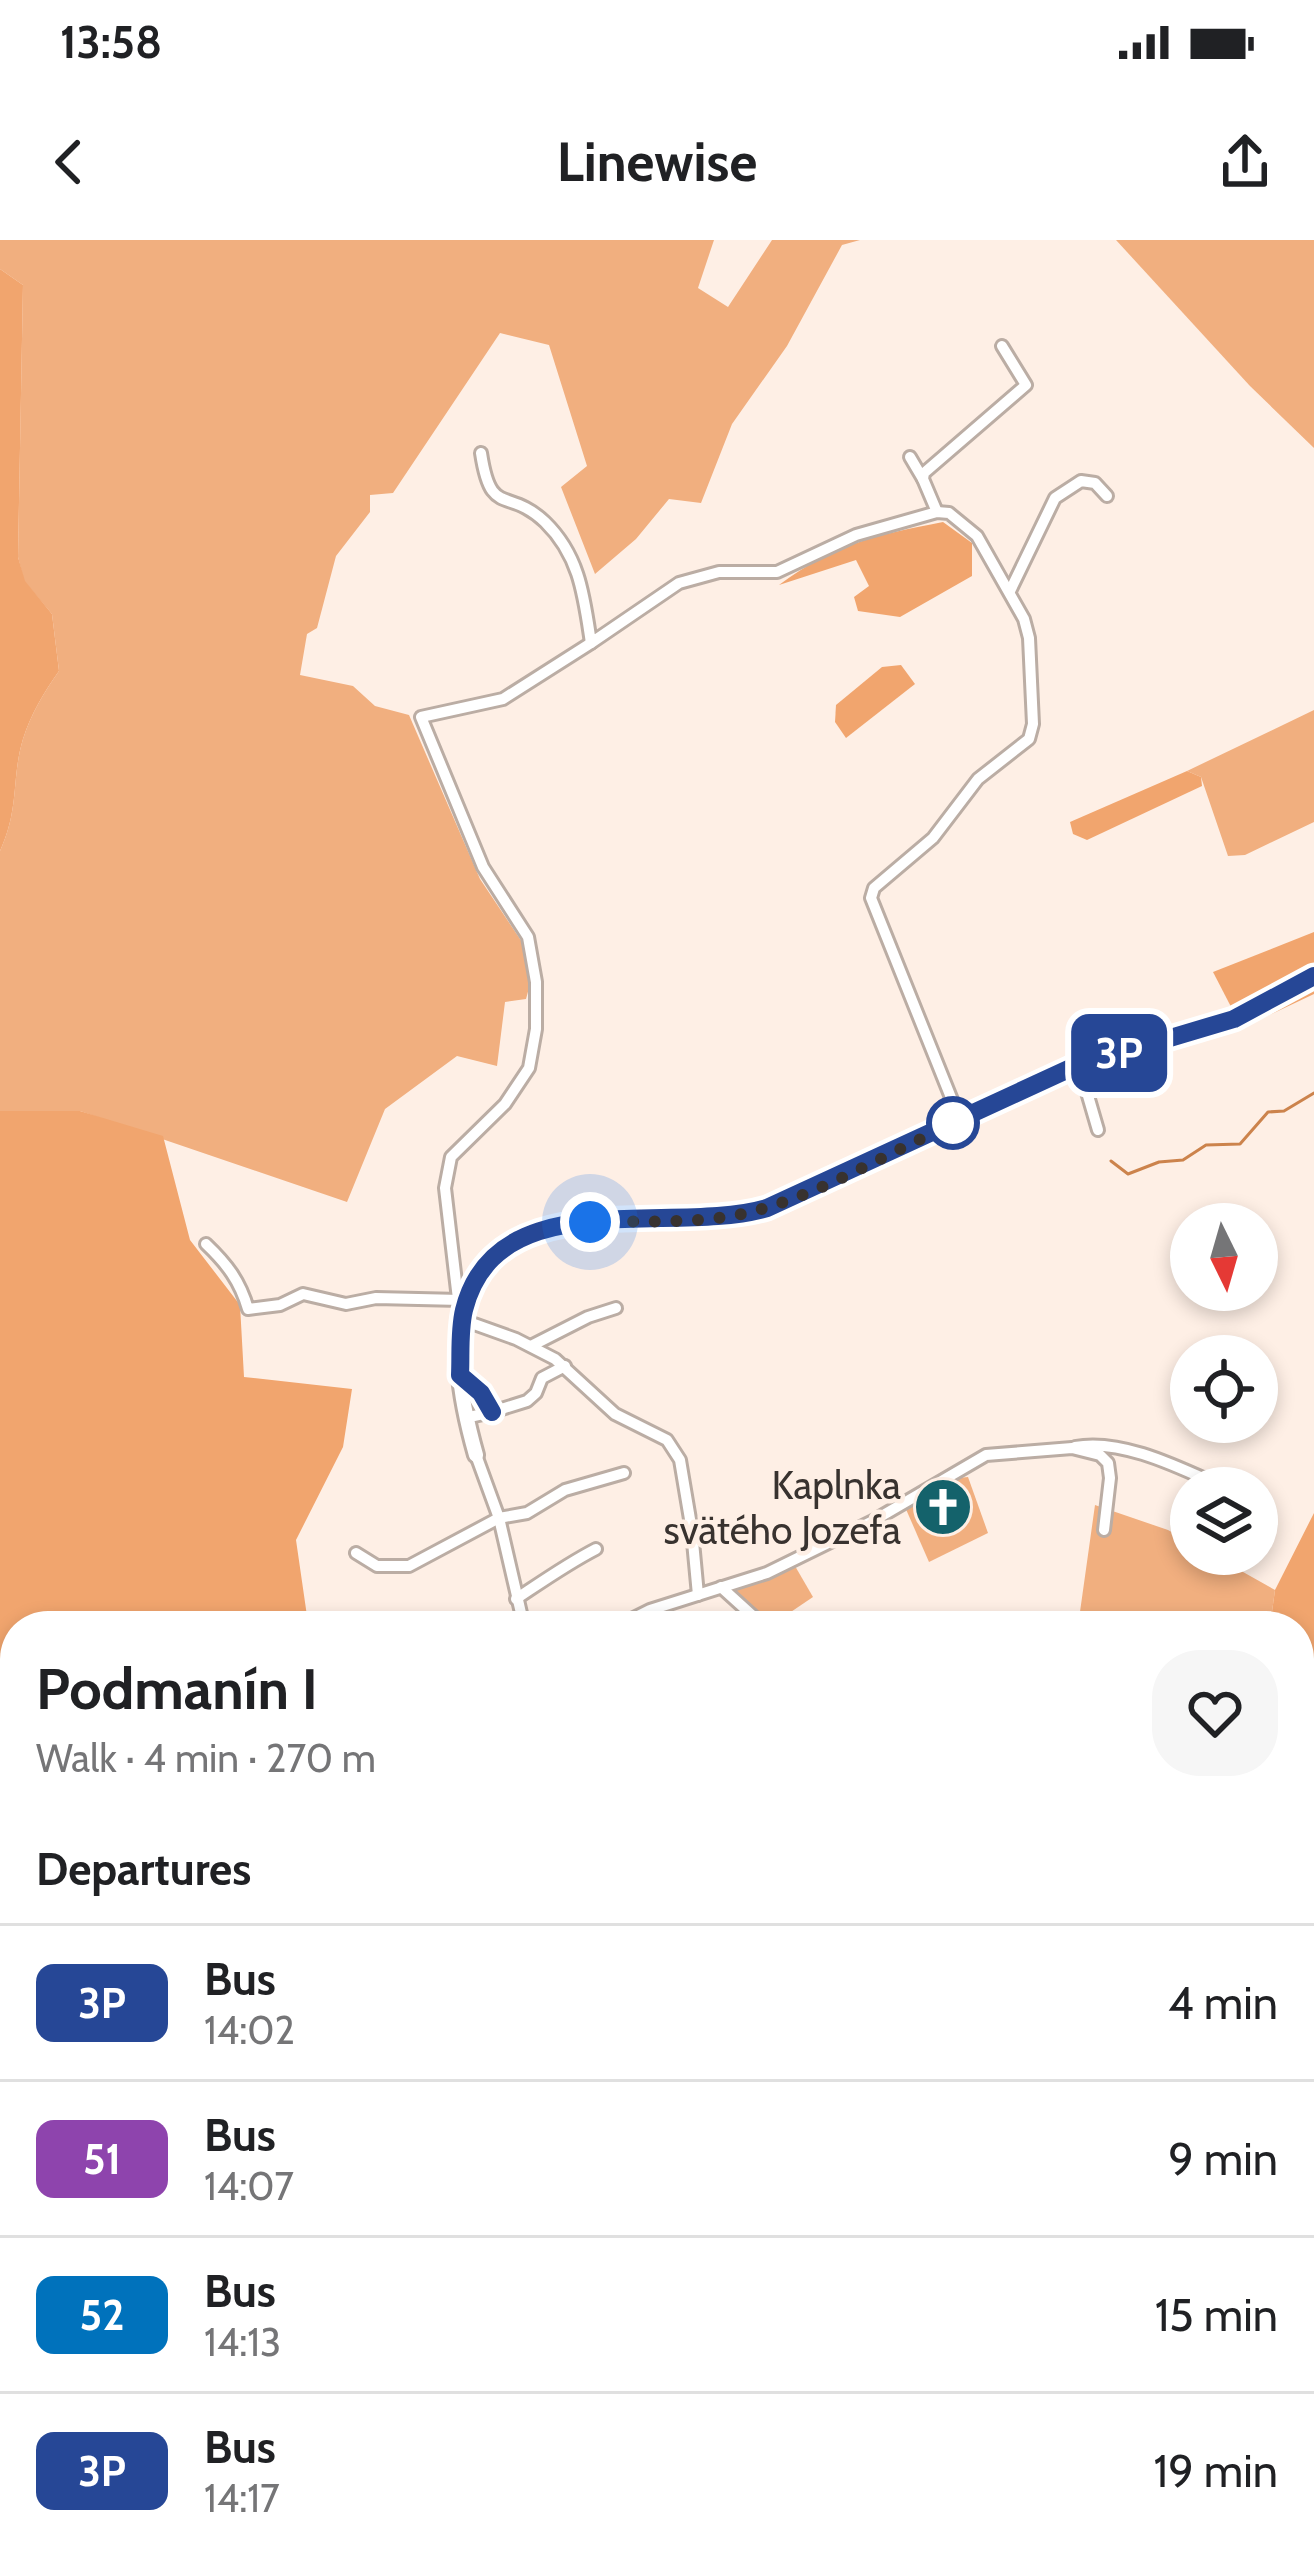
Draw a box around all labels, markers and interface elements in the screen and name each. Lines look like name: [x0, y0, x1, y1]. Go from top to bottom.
text: 13:58: [60, 15, 162, 69]
icon: back: [36, 129, 102, 195]
text: Linewise: [557, 129, 757, 195]
icon: share: [1212, 129, 1278, 195]
line badge: 3P: [1065, 1014, 1173, 1092]
text: 3P: [1095, 1027, 1143, 1079]
unlabelled marker: [928, 1098, 978, 1148]
your location: [560, 1192, 620, 1252]
north arrow: [1170, 1203, 1278, 1311]
map controls: [1170, 1203, 1278, 1575]
button: locate: [1170, 1335, 1278, 1443]
place label: Kaplnka svätého Jozefa: [663, 1461, 901, 1554]
button: layers: [1170, 1467, 1278, 1575]
church icon: Kaplnka svätého Jozefa: [912, 1476, 974, 1538]
button: heart: [1152, 1650, 1278, 1776]
text: Podmanín I: [36, 1654, 318, 1723]
text: Walk · 4 min · 270 m: [36, 1734, 376, 1782]
text: Departures: [36, 1842, 251, 1896]
text: Bus: [204, 1952, 276, 2006]
text: 4 min: [1168, 1976, 1278, 2030]
text: 3P: [78, 1977, 126, 2029]
text: 14:02: [204, 2006, 295, 2054]
text: Bus: [204, 2108, 276, 2162]
text: 9 min: [1168, 2132, 1278, 2186]
text: 51: [83, 2133, 121, 2185]
text: 14:07: [204, 2162, 294, 2210]
text: Bus: [204, 2264, 276, 2318]
text: 15 min: [1155, 2288, 1278, 2342]
text: 52: [80, 2289, 124, 2341]
text: 14:13: [204, 2318, 281, 2366]
text: Bus: [204, 2420, 276, 2474]
text: 19 min: [1153, 2444, 1278, 2498]
text: 3P: [78, 2445, 126, 2497]
text: 14:17: [204, 2474, 280, 2522]

